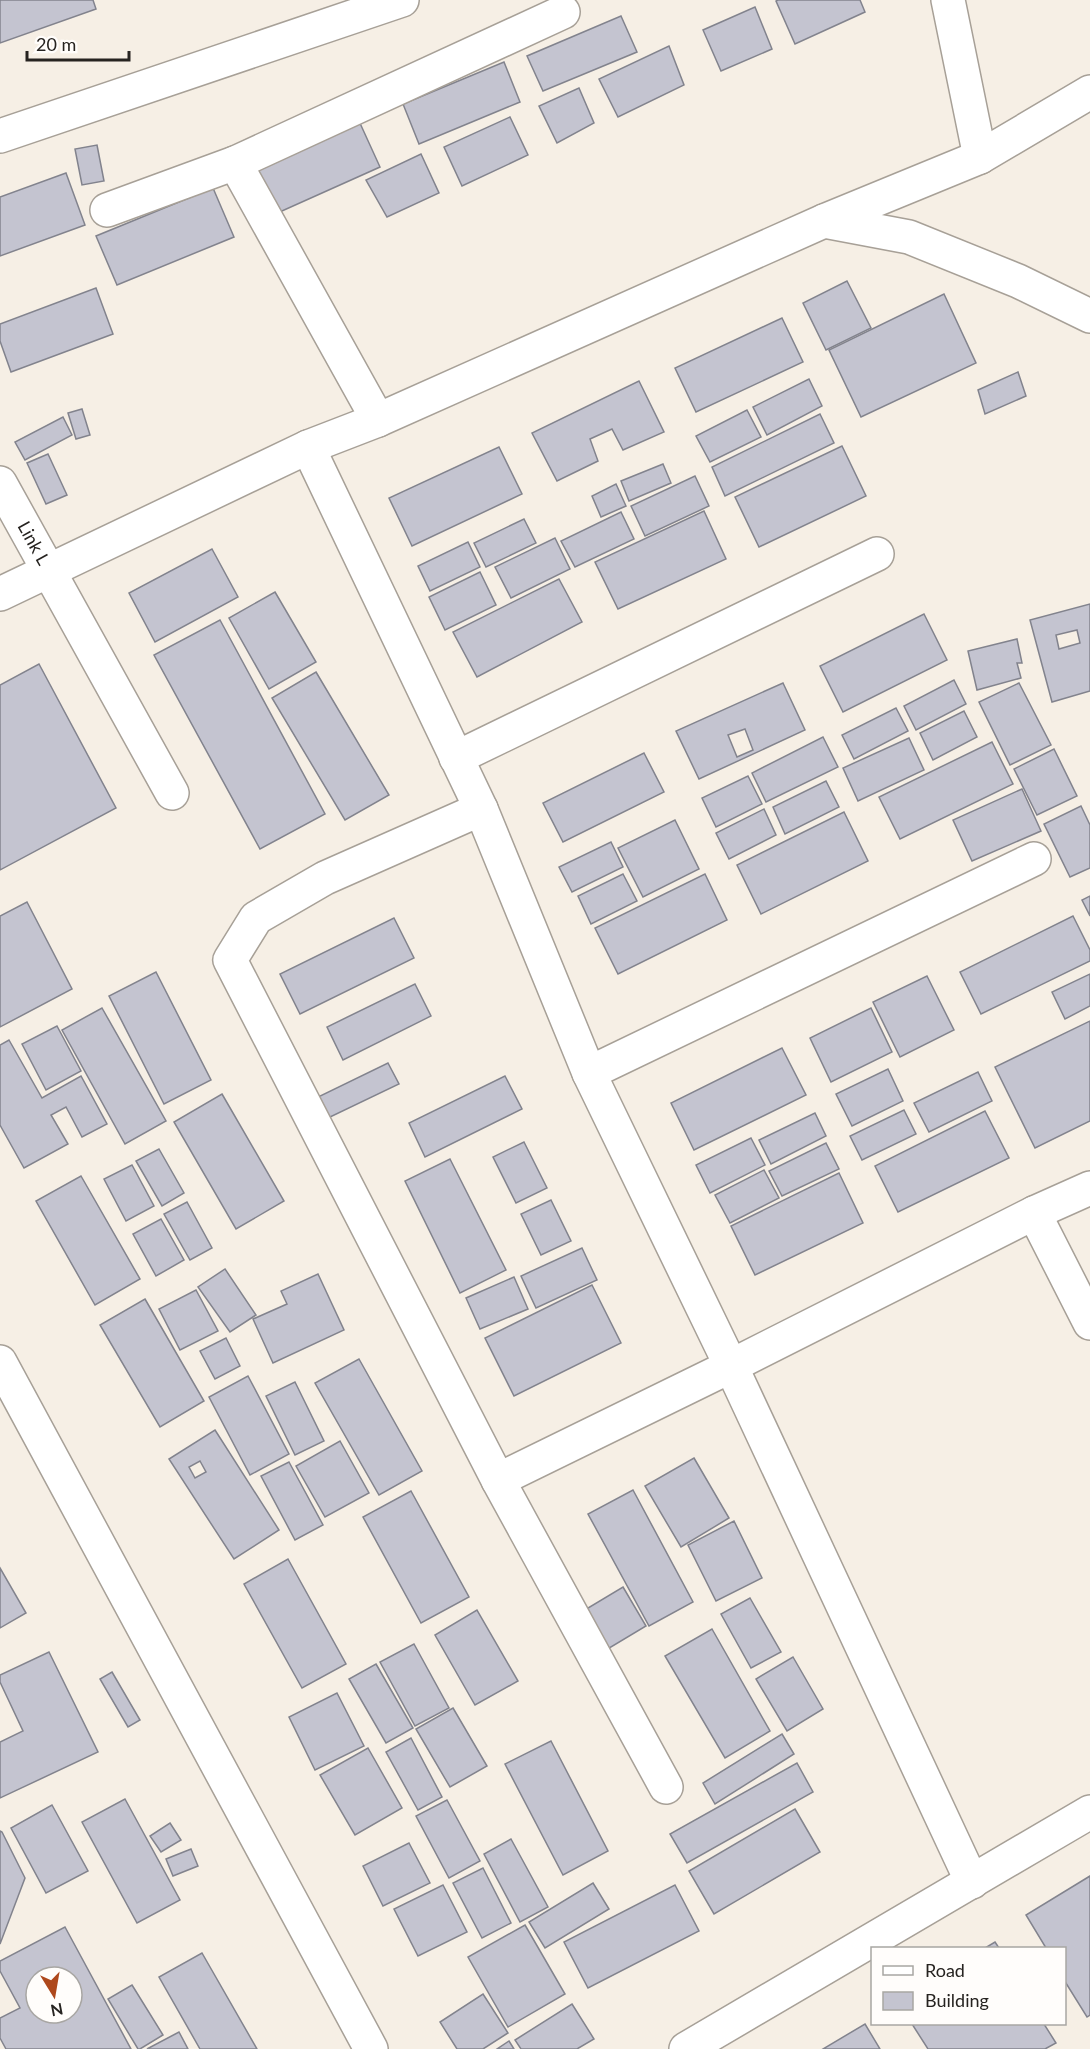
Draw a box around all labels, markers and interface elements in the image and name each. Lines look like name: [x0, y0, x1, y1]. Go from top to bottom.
scale bar: [27, 24, 129, 62]
text: 20 m: [36, 33, 76, 55]
street label: Link L: [13, 517, 55, 569]
legend: [871, 1947, 1066, 2025]
text: Road: [925, 1959, 965, 1981]
north arrow: [24, 1965, 84, 2025]
text: Building: [925, 1989, 989, 2011]
text: N: [49, 2000, 65, 2021]

